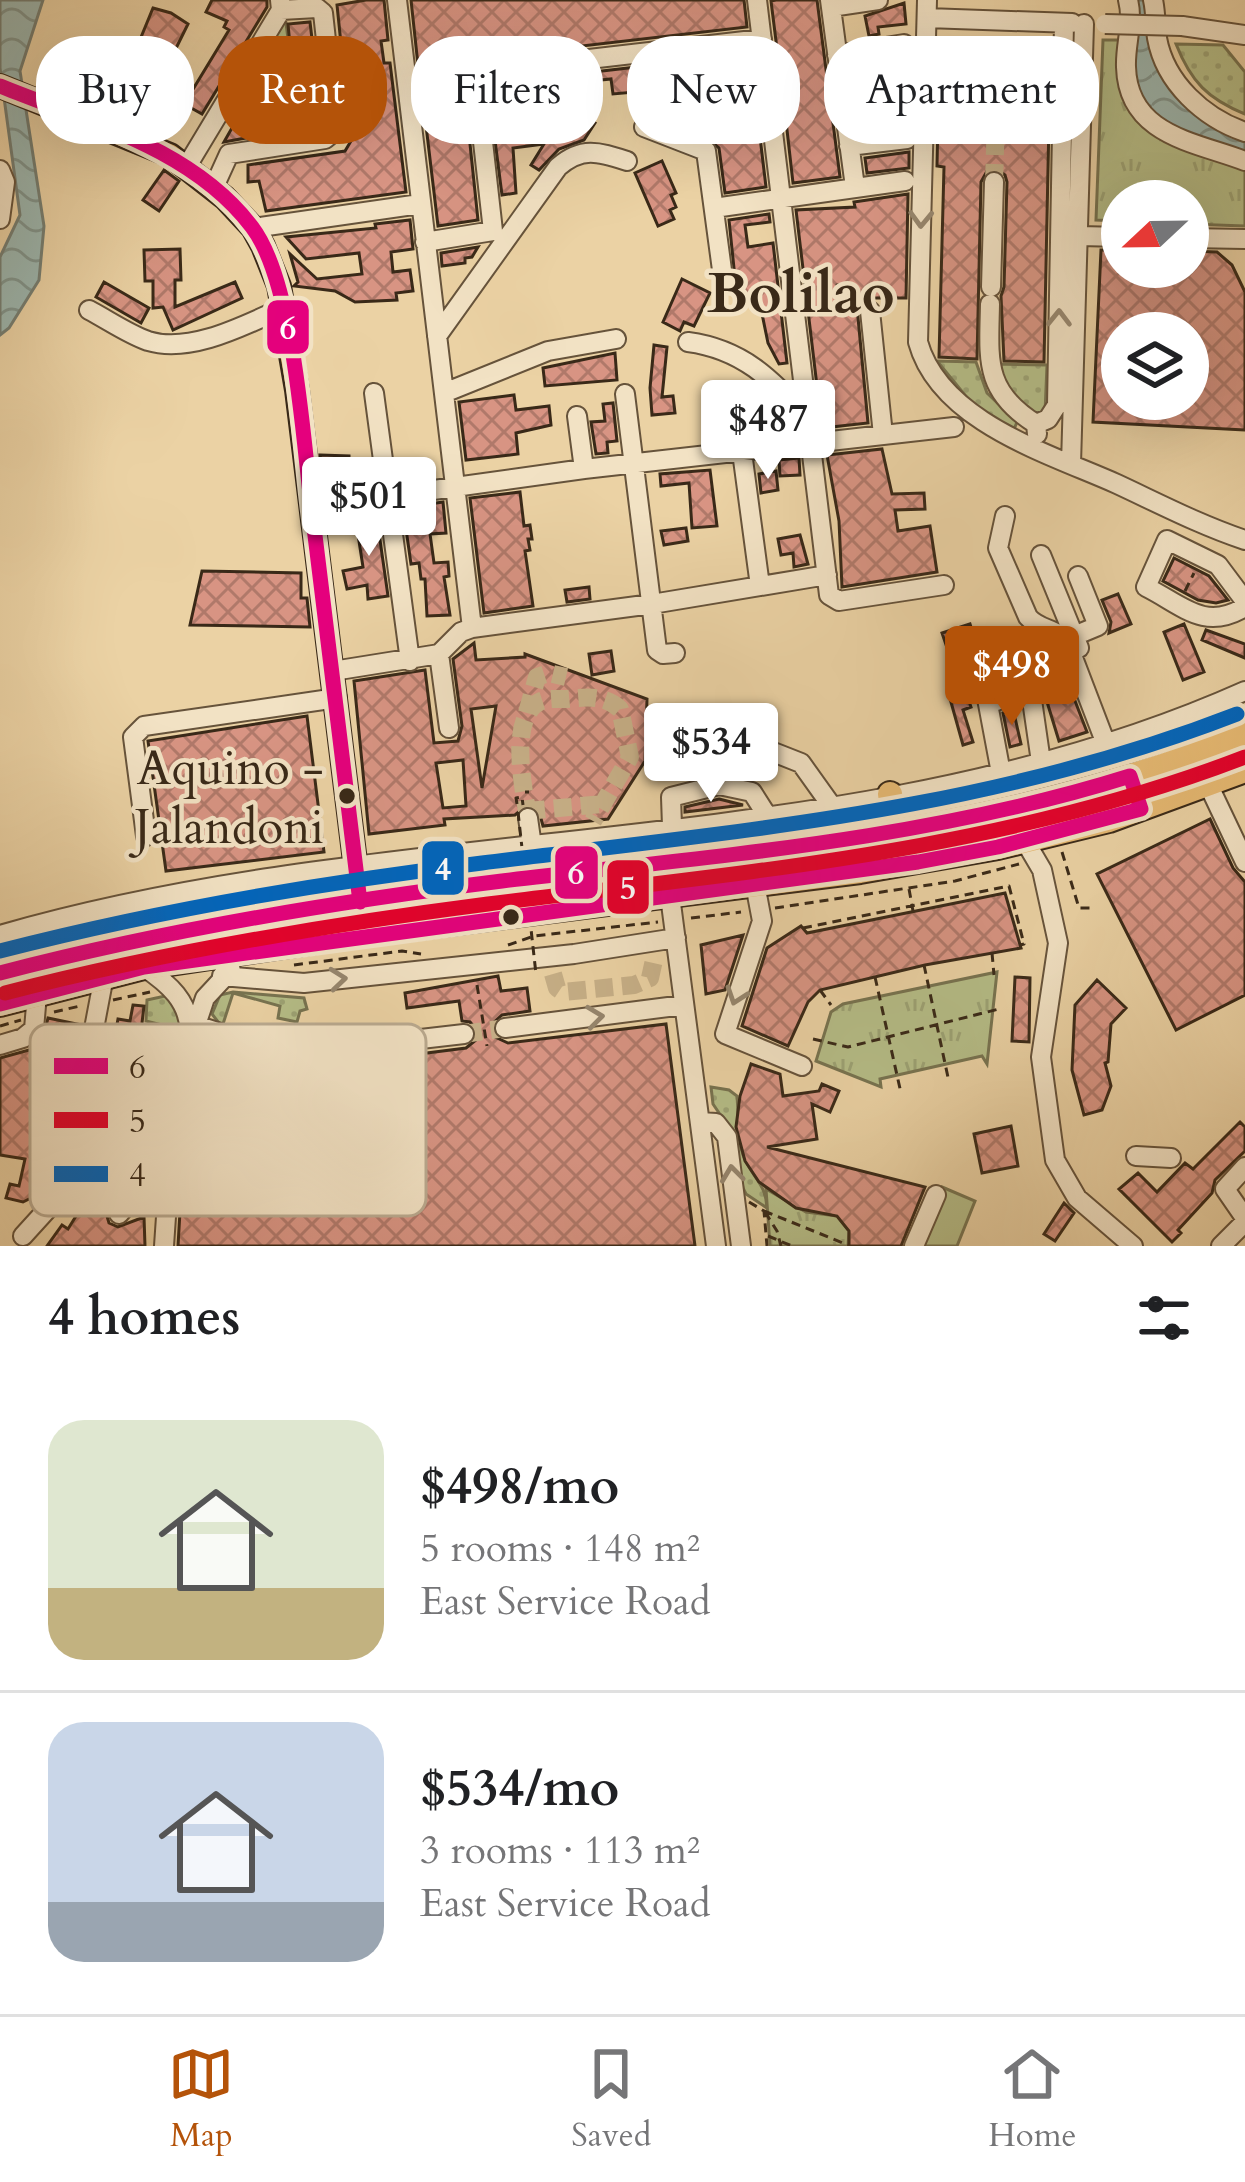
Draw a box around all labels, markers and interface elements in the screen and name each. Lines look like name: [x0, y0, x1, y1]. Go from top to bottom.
chip: Buy: [36, 36, 194, 144]
chip: Rent: [218, 36, 387, 144]
chip: Filters: [411, 36, 603, 144]
chip: New: [627, 36, 800, 144]
chip: Apartment: [824, 36, 1099, 144]
north arrow: [1101, 180, 1209, 288]
map controls: [1101, 180, 1209, 420]
one-way arrow: [908, 210, 934, 229]
district label: Bolilao: [707, 256, 895, 333]
line badge: 6: [265, 298, 311, 356]
text: 6: [280, 306, 296, 351]
one-way arrow: [1045, 308, 1071, 327]
button: layers: [1101, 312, 1209, 420]
pin: $487: [697, 380, 839, 482]
text: $487: [728, 392, 808, 445]
pin: $501: [298, 457, 440, 559]
text: $501: [329, 469, 409, 522]
pin: $498: [941, 626, 1083, 728]
text: $498: [972, 638, 1052, 691]
pin: $534: [640, 703, 782, 805]
text: $534: [671, 715, 751, 768]
place label: Aquino - Jalandoni: [129, 736, 324, 860]
marker: Aquino - Jalandoni: [336, 785, 358, 807]
line badge: 4: [420, 839, 466, 897]
line badge: 6: [553, 844, 600, 901]
text: 4: [435, 847, 452, 892]
text: 6: [568, 851, 584, 896]
line badge: 5: [605, 858, 651, 916]
text: 5: [620, 866, 636, 911]
unlabelled marker: [500, 906, 522, 928]
one-way arrow: [329, 967, 348, 992]
one-way arrow: [725, 985, 750, 1006]
one-way arrow: [585, 1005, 605, 1031]
legend: [30, 1024, 426, 1216]
text: 6: [129, 1045, 146, 1090]
text: 5: [129, 1099, 146, 1144]
text: 4: [129, 1153, 146, 1198]
one-way arrow: [720, 1164, 746, 1184]
text: 4 homes: [48, 1283, 240, 1353]
icon: filters: [1131, 1285, 1197, 1351]
text: $498/mo: [420, 1452, 619, 1522]
icon: home: [144, 1468, 288, 1612]
text: 5 rooms · 148 m²: [420, 1522, 700, 1575]
text: East Service Road: [420, 1575, 711, 1628]
text: $534/mo: [420, 1754, 619, 1824]
icon: home: [144, 1770, 288, 1914]
text: 3 rooms · 113 m²: [420, 1824, 700, 1877]
text: East Service Road: [420, 1877, 711, 1930]
tab: Map: [168, 2041, 234, 2158]
tab: Saved: [571, 2041, 651, 2158]
tab: Home: [988, 2041, 1077, 2158]

